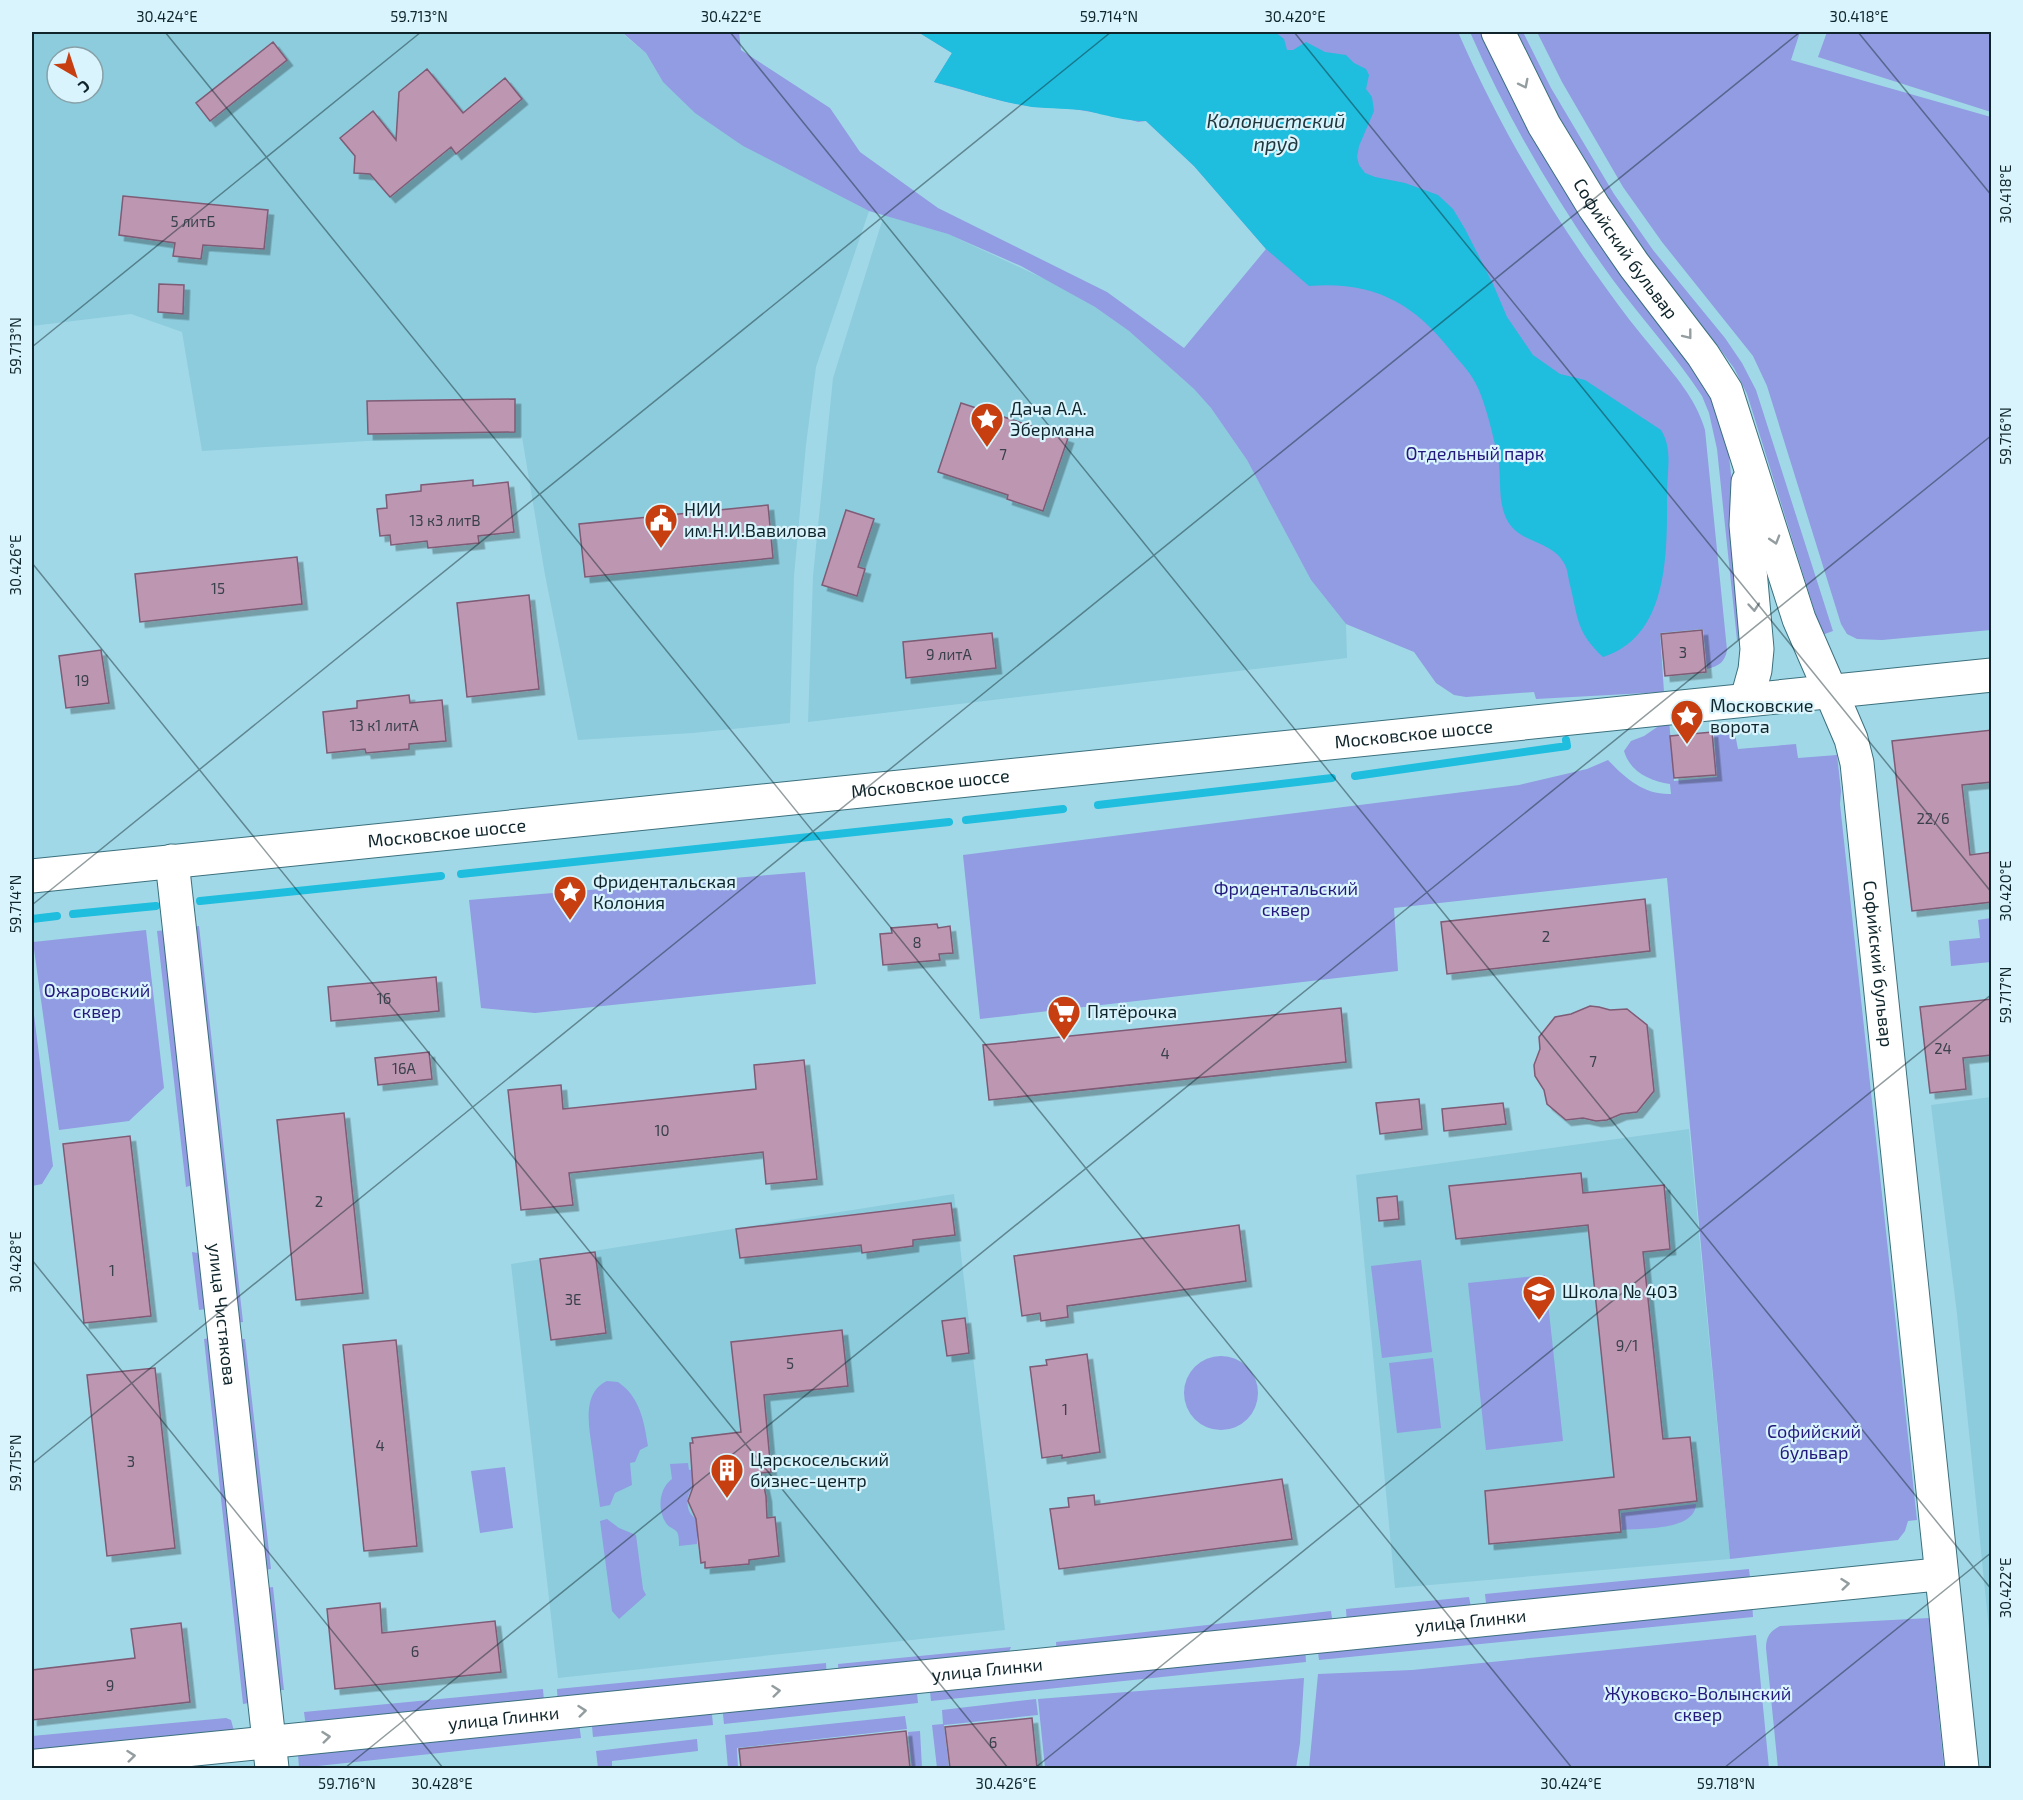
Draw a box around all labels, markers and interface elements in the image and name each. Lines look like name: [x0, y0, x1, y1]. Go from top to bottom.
text: 30.424°E: [136, 7, 198, 25]
text: 59.713°N: [390, 7, 448, 25]
text: 30.422°E: [701, 7, 761, 25]
text: 59.714°N: [1080, 7, 1138, 25]
text: 30.420°E: [1264, 7, 1326, 25]
text: 30.418°E: [1830, 7, 1888, 25]
north arrow: [45, 45, 105, 105]
text: С: [75, 77, 94, 97]
one-way arrow: [1517, 78, 1528, 88]
water label: Колонистский пруд: [1207, 108, 1345, 155]
text: 30.418°E: [1996, 165, 2014, 223]
street label: Софийский бульвар: [1569, 174, 1683, 323]
house number: 5 литБ: [171, 212, 215, 230]
text: 59.713°N: [6, 317, 24, 375]
one-way arrow: [1680, 328, 1691, 339]
place label: Дача А.А. Эбермана: [1010, 397, 1095, 440]
place icon: Дача А.А. Эбермана: [969, 401, 1005, 448]
text: 59.716°N: [1996, 407, 2014, 465]
park label: Отдельный парк: [1406, 442, 1545, 464]
house number: 7: [999, 445, 1007, 463]
place label: НИИ им.Н.И.Вавилова: [684, 498, 827, 541]
public building icon: НИИ им.Н.И.Вавилова: [643, 502, 679, 549]
house number: 13 к3 литВ: [409, 511, 481, 529]
one-way arrow: [1768, 534, 1780, 545]
text: 30.426°E: [6, 535, 24, 595]
house number: 15: [211, 579, 225, 597]
one-way arrow: [1747, 603, 1760, 612]
house number: 3: [1679, 643, 1687, 661]
house number: 9 литА: [926, 645, 973, 663]
house number: 19: [75, 671, 89, 689]
place label: Московские ворота: [1710, 694, 1814, 737]
place icon: Московские ворота: [1669, 698, 1705, 745]
street label: Московское шоссе: [1333, 714, 1494, 752]
house number: 13 к1 литА: [350, 716, 419, 734]
street label: Московское шоссе: [850, 764, 1010, 802]
house number: 22/6: [1916, 809, 1950, 827]
street label: Московское шоссе: [366, 813, 527, 852]
text: 30.420°E: [1996, 860, 2014, 922]
place label: Фридентальская Колония: [593, 870, 736, 913]
place icon: Фридентальская Колония: [552, 874, 588, 921]
text: 59.714°N: [6, 875, 24, 933]
park label: Фридентальский сквер: [1214, 877, 1358, 920]
street label: Софийский бульвар: [1859, 879, 1899, 1048]
house number: 2: [1542, 927, 1550, 945]
house number: 8: [912, 933, 922, 951]
text: 59.717°N: [1996, 967, 2014, 1023]
park label: Ожаровский сквер: [44, 979, 150, 1022]
house number: 16: [377, 989, 391, 1007]
supermarket icon: Пятёрочка: [1046, 994, 1082, 1041]
place label: Пятёрочка: [1087, 1000, 1177, 1022]
house number: 24: [1934, 1039, 1952, 1057]
house number: 4: [1160, 1044, 1170, 1062]
house number: 7: [1589, 1052, 1597, 1070]
house number: 16А: [392, 1059, 417, 1077]
house number: 10: [654, 1121, 670, 1139]
house number: 2: [315, 1192, 323, 1210]
text: 30.428°E: [6, 1231, 24, 1293]
street label: улица Чистякова: [204, 1242, 242, 1387]
house number: 1: [109, 1261, 115, 1279]
school or university icon: Школа № 403: [1521, 1274, 1557, 1321]
place label: Школа № 403: [1562, 1280, 1678, 1302]
house number: 3Е: [565, 1290, 581, 1308]
house number: 9/1: [1616, 1336, 1638, 1354]
house number: 5: [786, 1354, 794, 1372]
house number: 1: [1062, 1400, 1068, 1418]
park label: Софийский бульвар: [1767, 1420, 1861, 1463]
text: 59.715°N: [6, 1434, 24, 1492]
house number: 4: [375, 1436, 385, 1454]
place label: Царскосельский бизнес-центр: [750, 1448, 889, 1491]
house number: 3: [127, 1452, 135, 1470]
building icon: Царскосельский бизнес-центр: [709, 1452, 745, 1499]
text: 30.422°E: [1996, 1558, 2014, 1618]
one-way arrow: [1840, 1578, 1849, 1591]
street label: улица Глинки: [1414, 1604, 1527, 1637]
house number: 6: [411, 1642, 419, 1660]
street label: улица Глинки: [930, 1652, 1044, 1686]
house number: 9: [106, 1676, 114, 1694]
park label: Жуковско-Волынский сквер: [1605, 1682, 1791, 1725]
one-way arrow: [772, 1685, 781, 1698]
street label: улица Глинки: [447, 1701, 560, 1734]
one-way arrow: [578, 1705, 587, 1718]
one-way arrow: [321, 1731, 330, 1744]
house number: 6: [989, 1733, 997, 1751]
one-way arrow: [127, 1750, 136, 1763]
text: 59.716°N: [318, 1774, 376, 1792]
text: 30.428°E: [411, 1774, 473, 1792]
text: 30.426°E: [976, 1774, 1036, 1792]
text: 30.424°E: [1540, 1774, 1602, 1792]
text: 59.718°N: [1697, 1774, 1755, 1792]

